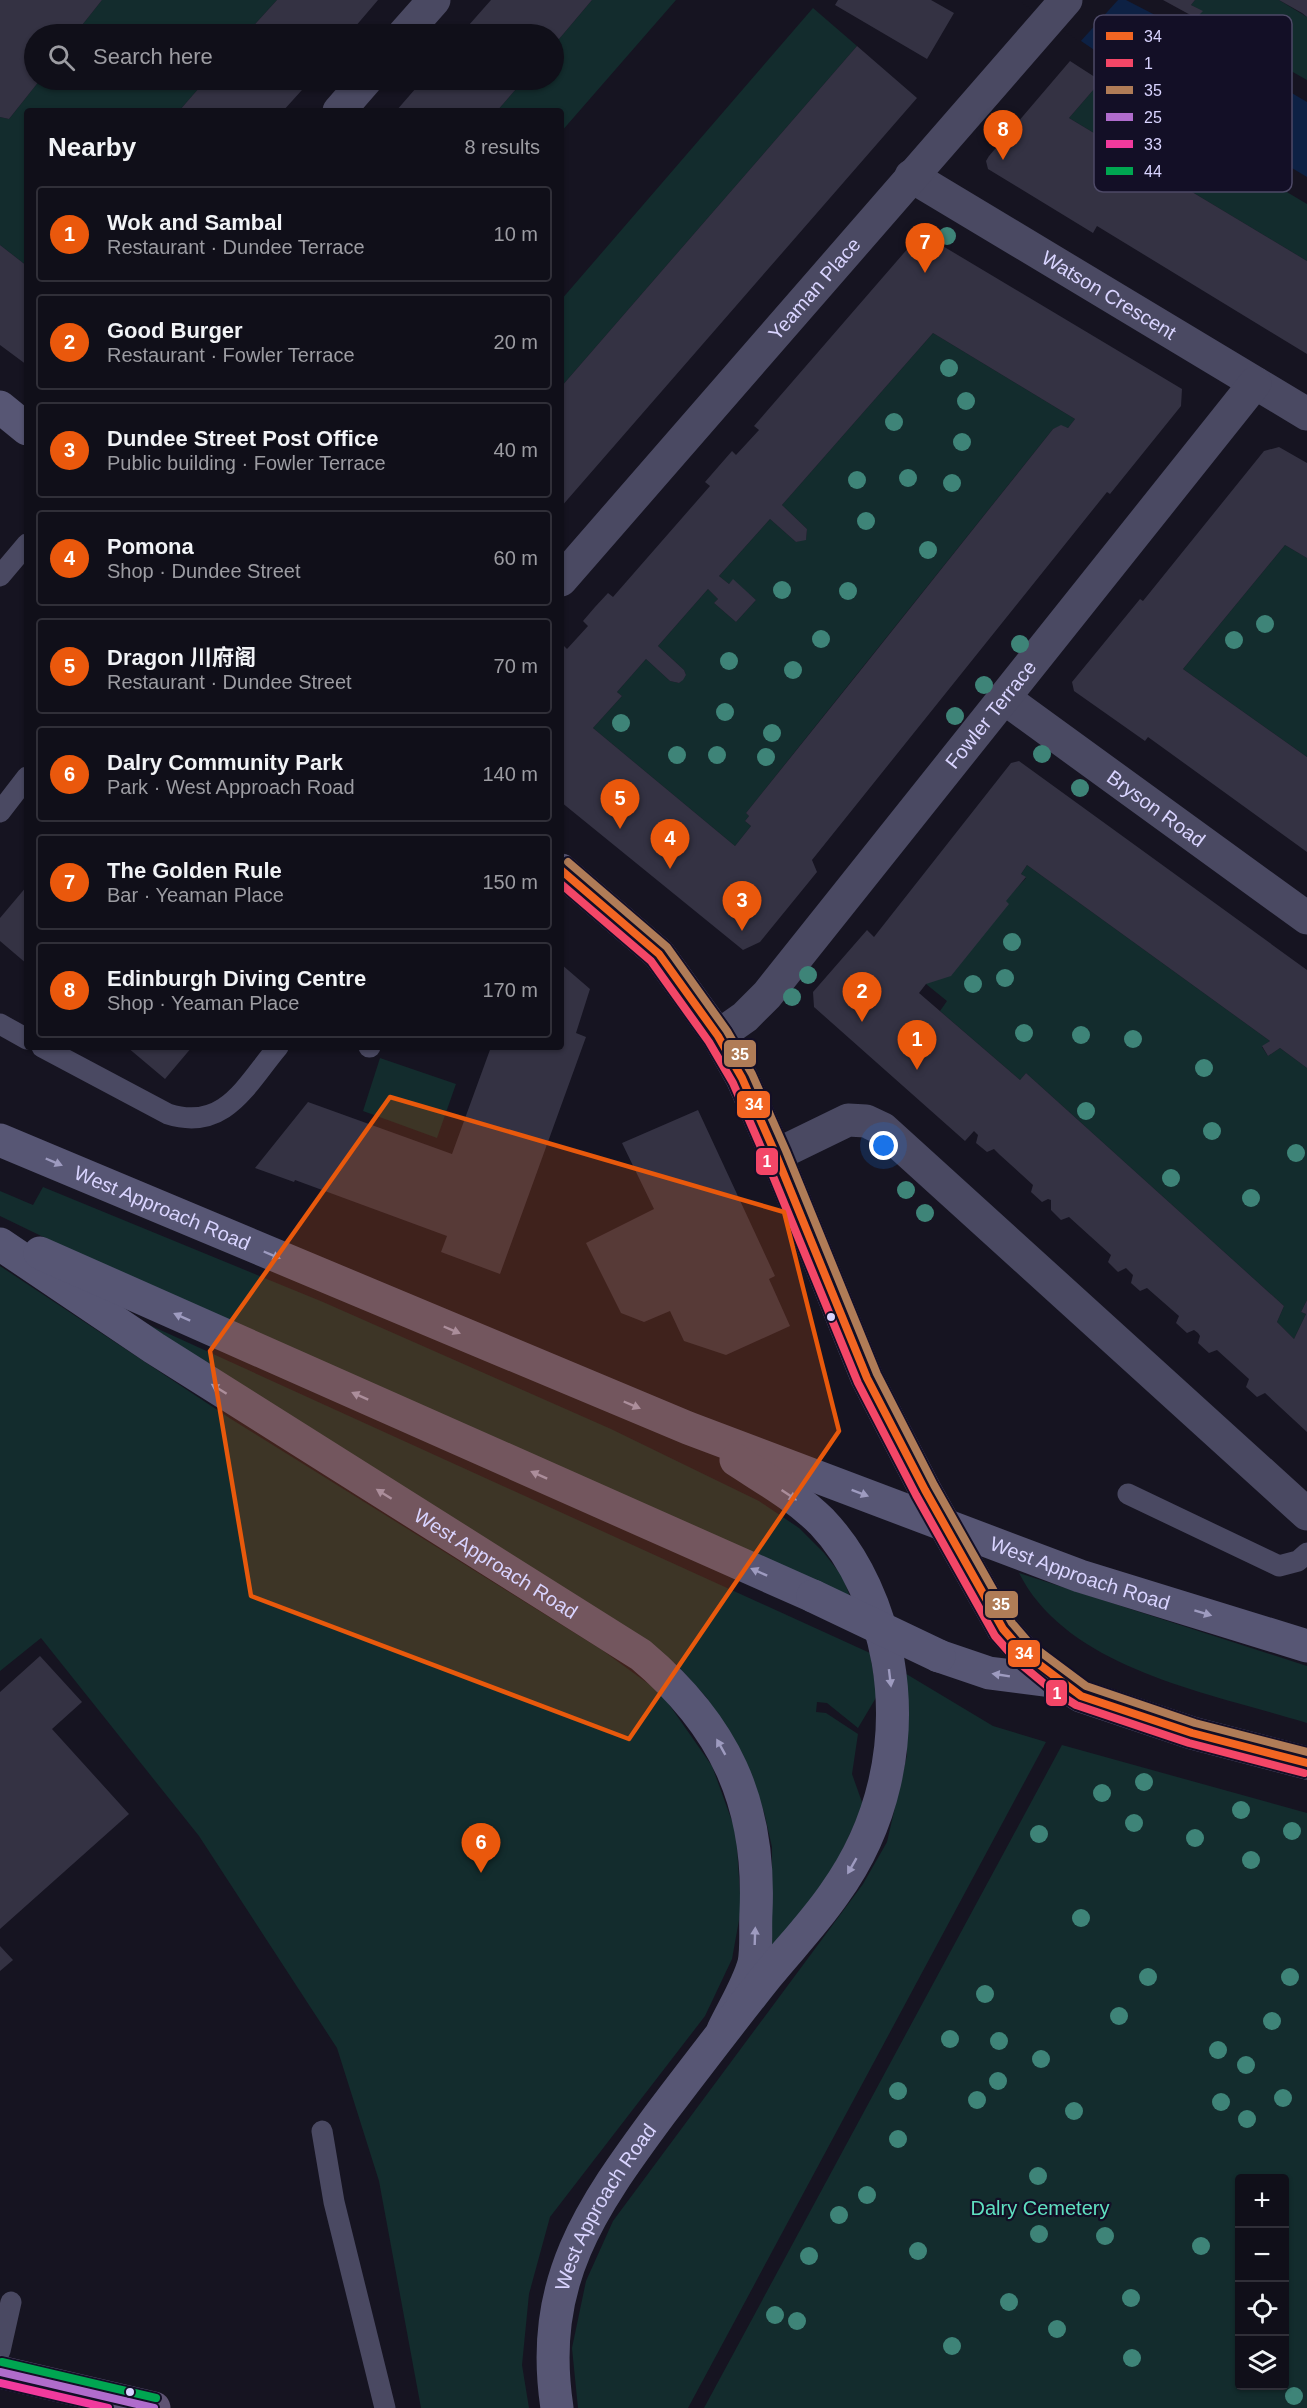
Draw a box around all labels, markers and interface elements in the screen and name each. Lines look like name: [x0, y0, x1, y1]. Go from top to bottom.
legend: [1094, 15, 1292, 192]
search box: [24, 24, 564, 90]
text: 34: [1144, 28, 1162, 45]
icon: search: [45, 41, 78, 74]
text: Search here: [93, 44, 213, 69]
text: 1: [1144, 55, 1153, 72]
text: 35: [1144, 82, 1162, 99]
text: 25: [1144, 109, 1162, 126]
pin: 8: [984, 110, 1022, 160]
text: Nearby: [48, 132, 136, 162]
text: 8 results: [464, 136, 540, 158]
text: 33: [1144, 136, 1162, 153]
text: 44: [1144, 163, 1162, 180]
text: Wok and Sambal: [107, 210, 283, 235]
text: 1: [64, 223, 75, 245]
text: 10 m: [494, 223, 538, 245]
pin: 7: [906, 224, 944, 273]
street label: Yeaman Place: [764, 233, 865, 344]
text: Restaurant · Dundee Terrace: [107, 236, 365, 258]
street label: Watson Crescent: [1038, 246, 1180, 344]
text: Good Burger: [107, 318, 243, 343]
text: 2: [64, 331, 75, 353]
text: 20 m: [494, 331, 538, 353]
text: Restaurant · Fowler Terrace: [107, 344, 355, 366]
text: Dundee Street Post Office: [107, 426, 378, 451]
text: 3: [64, 439, 75, 461]
text: 40 m: [494, 439, 538, 461]
text: Public building · Fowler Terrace: [107, 452, 386, 474]
text: Pomona: [107, 534, 194, 559]
text: 4: [64, 547, 75, 569]
text: 60 m: [494, 547, 538, 569]
text: Shop · Dundee Street: [107, 560, 300, 582]
text: Dragon 川府阁: [107, 645, 256, 670]
text: 5: [64, 655, 75, 677]
text: 70 m: [494, 655, 538, 677]
street label: Fowler Terrace: [941, 656, 1040, 773]
text: Restaurant · Dundee Street: [107, 671, 352, 693]
text: Dalry Community Park: [107, 750, 343, 775]
text: 6: [64, 763, 75, 785]
text: 140 m: [482, 763, 538, 785]
street label: Bryson Road: [1103, 766, 1209, 851]
text: Park · West Approach Road: [107, 776, 355, 798]
pin: 5: [600, 780, 640, 829]
pin: 4: [650, 820, 690, 869]
text: The Golden Rule: [107, 858, 282, 883]
text: 7: [64, 871, 75, 893]
text: 150 m: [482, 871, 538, 893]
pin: 3: [722, 882, 762, 931]
text: Bar · Yeaman Place: [107, 884, 284, 906]
text: Edinburgh Diving Centre: [107, 966, 366, 991]
pin: 2: [842, 972, 882, 1022]
text: 8: [64, 979, 75, 1001]
text: 170 m: [482, 979, 538, 1001]
text: Shop · Yeaman Place: [107, 992, 299, 1014]
pin: 1: [898, 1020, 936, 1070]
line badge: 35: [723, 1039, 757, 1068]
text: 35: [731, 1046, 749, 1063]
line badge: 34: [736, 1090, 771, 1119]
text: 34: [745, 1096, 763, 1113]
your location: [869, 1131, 898, 1160]
line badge: 1: [755, 1147, 779, 1176]
text: 1: [763, 1153, 772, 1170]
one-way arrow: [45, 1158, 63, 1168]
street label: West Approach Road: [71, 1161, 254, 1255]
one-way arrow: [264, 1250, 282, 1260]
unlabelled marker: [825, 1311, 837, 1323]
one-way arrow: [173, 1312, 191, 1322]
one-way arrow: [443, 1326, 461, 1335]
one-way arrow: [211, 1384, 227, 1395]
one-way arrow: [351, 1391, 369, 1401]
one-way arrow: [623, 1401, 641, 1410]
one-way arrow: [530, 1471, 547, 1480]
one-way arrow: [376, 1488, 392, 1499]
one-way arrow: [851, 1489, 869, 1499]
one-way arrow: [781, 1490, 797, 1501]
street label: West Approach Road: [410, 1504, 582, 1623]
street label: West Approach Road: [987, 1532, 1173, 1614]
one-way arrow: [751, 1568, 768, 1577]
line badge: 35: [984, 1590, 1019, 1619]
text: 35: [992, 1596, 1010, 1613]
one-way arrow: [1194, 1609, 1212, 1618]
line badge: 34: [1007, 1639, 1041, 1668]
text: 34: [1015, 1645, 1033, 1662]
one-way arrow: [886, 1669, 895, 1688]
one-way arrow: [991, 1670, 1010, 1679]
line badge: 1: [1045, 1679, 1068, 1707]
text: 1: [1053, 1685, 1062, 1702]
one-way arrow: [716, 1738, 726, 1755]
pin: 6: [462, 1824, 500, 1873]
one-way arrow: [847, 1858, 857, 1875]
one-way arrow: [750, 1926, 759, 1945]
street label: West Approach Road: [551, 2120, 660, 2293]
map controls: [1235, 2174, 1289, 2390]
button: +: [1235, 2174, 1289, 2228]
park label: Dalry Cemetery: [971, 2197, 1109, 2219]
button: −: [1235, 2228, 1289, 2282]
button: locate: [1235, 2282, 1289, 2336]
button: layers: [1235, 2336, 1289, 2390]
unlabelled marker: [124, 2386, 136, 2398]

